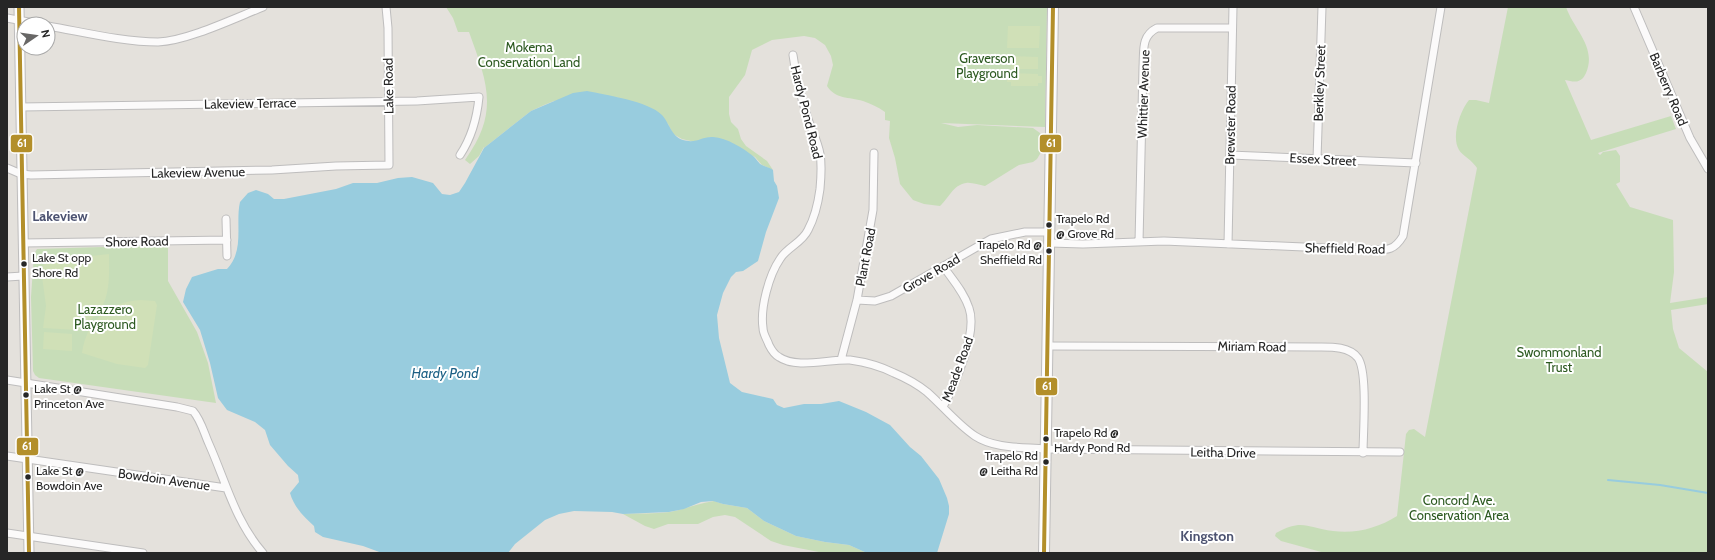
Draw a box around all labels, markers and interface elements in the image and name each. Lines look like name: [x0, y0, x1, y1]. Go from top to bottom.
north arrow: [16, 16, 56, 56]
text: N: [38, 28, 53, 39]
park label: Mokema Conservation Land: [478, 39, 580, 70]
street label: Berkley Street: [1310, 44, 1328, 122]
street label: Whittier Avenue: [1133, 49, 1153, 139]
park label: Graverson Playground: [956, 50, 1018, 81]
street label: Barberry Road: [1646, 50, 1692, 128]
street label: Lake Road: [380, 58, 396, 114]
street label: Hardy Pond Road: [788, 64, 826, 160]
street label: Brewster Road: [1221, 85, 1239, 165]
street label: Lakeview Terrace: [204, 94, 297, 112]
line badge: 61: [10, 134, 33, 153]
line badge: 61: [1039, 134, 1062, 153]
text: 61: [17, 136, 27, 150]
text: 61: [1046, 136, 1056, 150]
street label: Essex Street: [1289, 149, 1357, 169]
street label: Lakeview Avenue: [151, 163, 246, 181]
district label: Lakeview: [32, 207, 88, 225]
place label: Trapelo Rd @ Grove Rd: [1056, 211, 1114, 241]
marker: Trapelo Rd @ Grove Rd: [1044, 220, 1054, 230]
street label: Plant Road: [851, 226, 879, 288]
street label: Shore Road: [105, 232, 169, 250]
place label: Trapelo Rd @ Sheffield Rd: [977, 237, 1042, 267]
street label: Sheffield Road: [1305, 239, 1385, 257]
marker: Trapelo Rd @ Sheffield Rd: [1044, 246, 1054, 256]
place label: Lake St opp Shore Rd: [32, 250, 92, 280]
street label: Grove Road: [899, 250, 963, 296]
marker: Lake St opp Shore Rd: [19, 259, 29, 269]
park label: Lazazzero Playground: [74, 301, 136, 332]
street label: Meade Road: [938, 334, 976, 404]
street label: Miriam Road: [1217, 337, 1287, 355]
park label: Swommonland Trust: [1517, 344, 1601, 375]
water label: Hardy Pond: [412, 364, 479, 382]
line badge: 61: [1035, 377, 1058, 396]
text: 61: [1042, 379, 1052, 393]
place label: Lake St @ Princeton Ave: [34, 381, 104, 411]
marker: Lake St @ Princeton Ave: [21, 390, 31, 400]
place label: Trapelo Rd @ Hardy Pond Rd: [1054, 425, 1130, 455]
marker: Trapelo Rd @ Hardy Pond Rd: [1041, 434, 1051, 444]
line badge: 61: [16, 437, 39, 456]
text: 61: [22, 439, 32, 453]
street label: Leitha Drive: [1190, 443, 1256, 461]
place label: Trapelo Rd @ Leitha Rd: [979, 448, 1038, 478]
marker: Trapelo Rd @ Leitha Rd: [1041, 457, 1051, 467]
place label: Lake St @ Bowdoin Ave: [36, 463, 102, 493]
street label: Bowdoin Avenue: [117, 465, 211, 493]
marker: Lake St @ Bowdoin Ave: [23, 472, 33, 482]
park label: Concord Ave. Conservation Area: [1409, 492, 1510, 523]
district label: Kingston: [1180, 527, 1234, 545]

